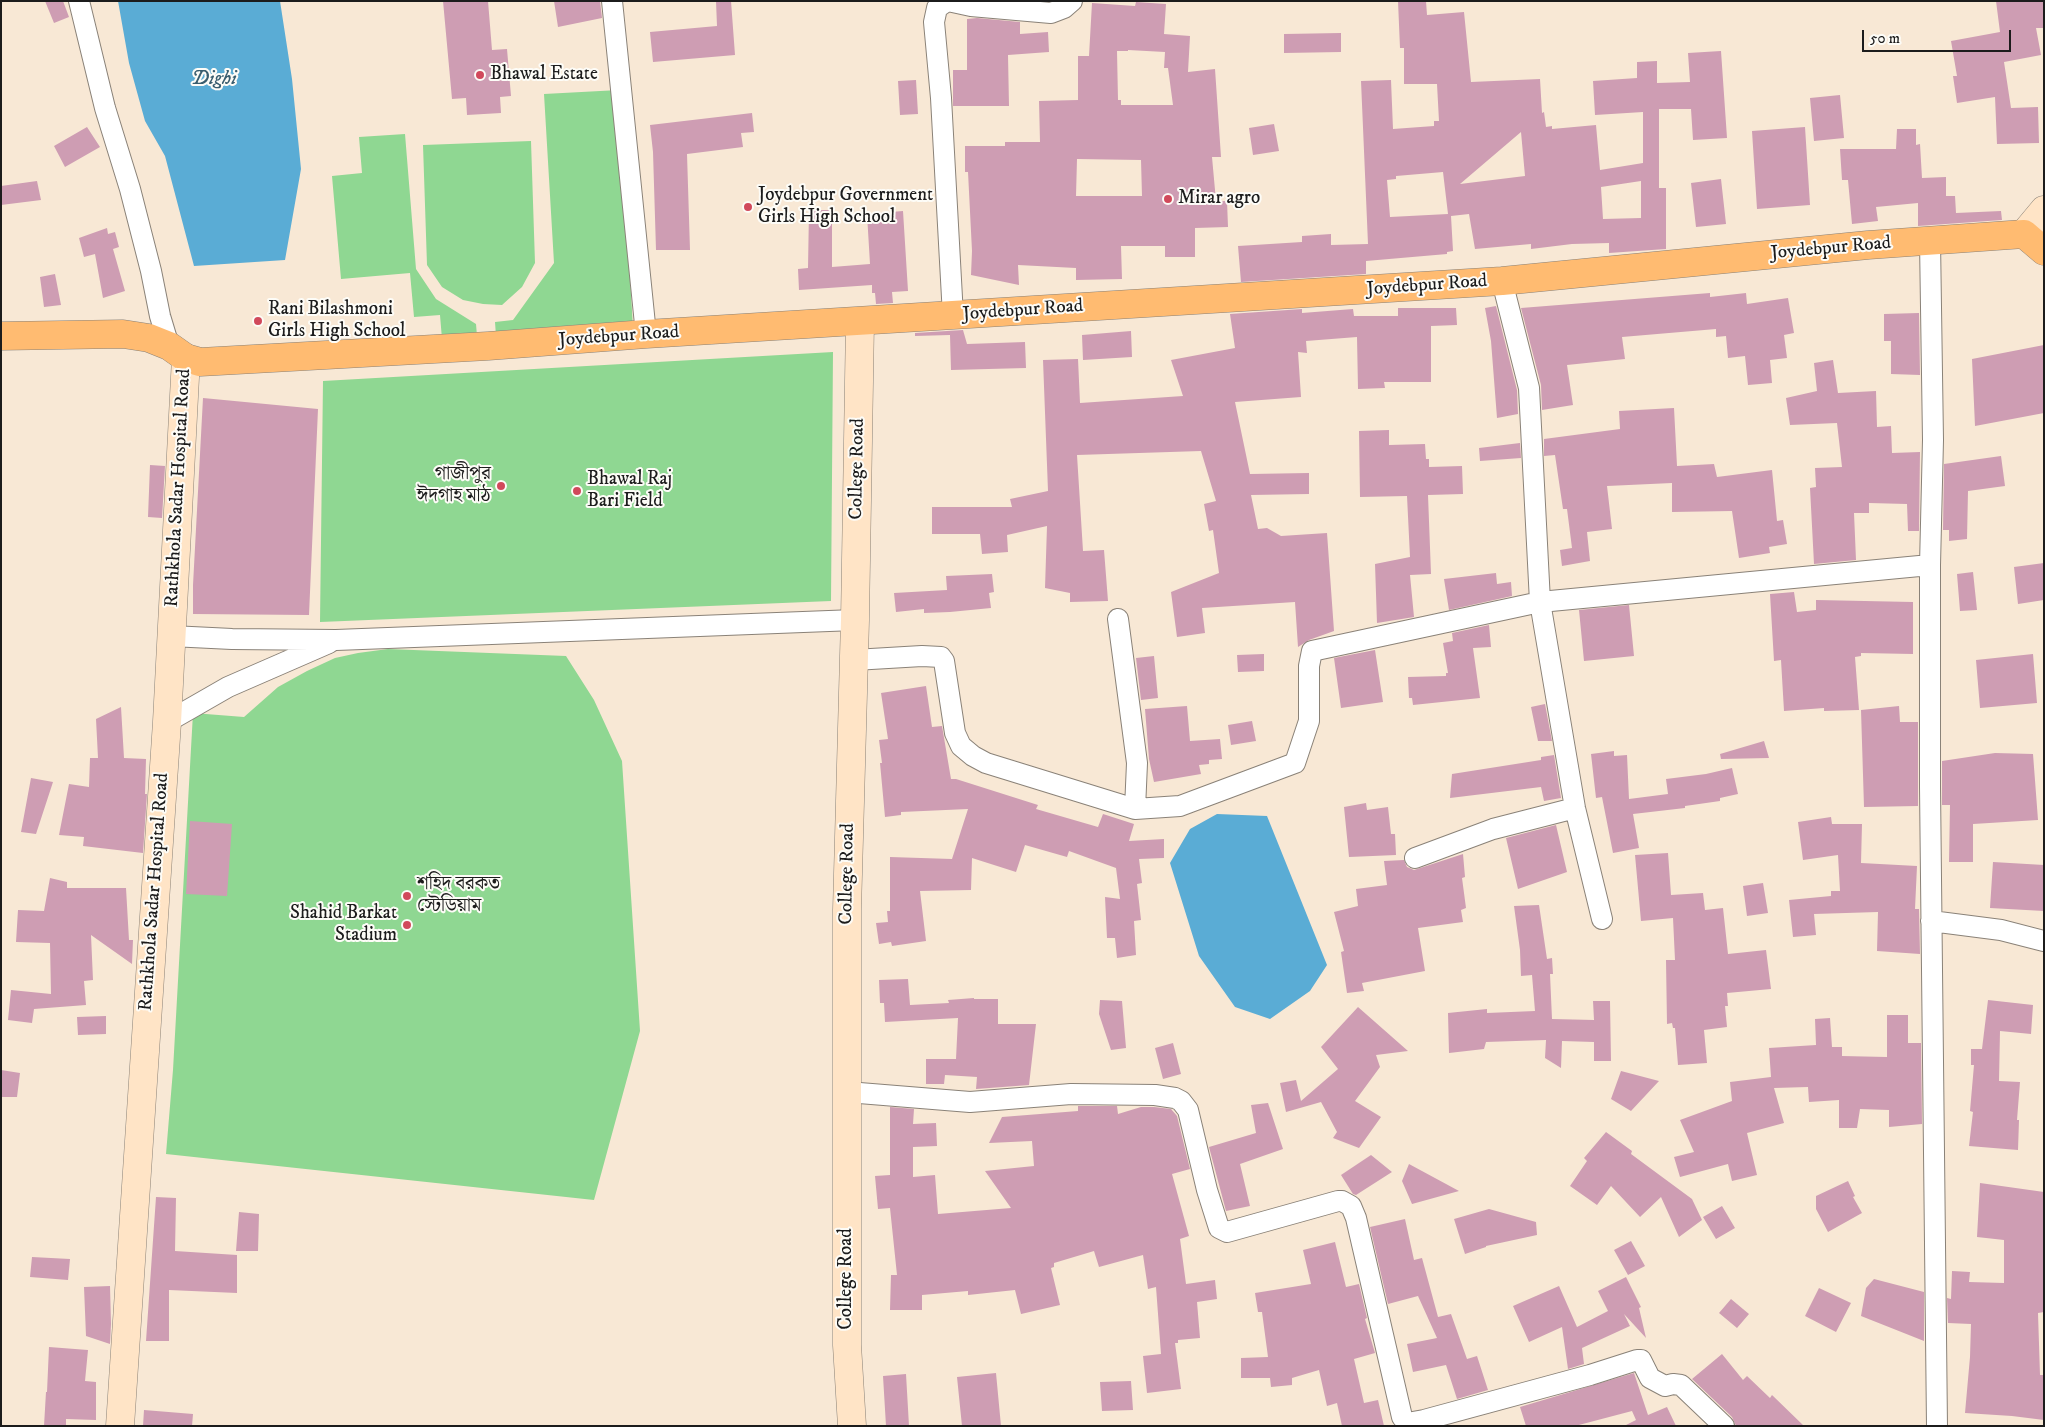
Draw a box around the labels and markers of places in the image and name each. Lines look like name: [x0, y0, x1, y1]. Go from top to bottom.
place label: Bhawal Estate: [490, 64, 598, 86]
marker: Bhawal Estate: [474, 69, 486, 81]
place label: Joydebpur Government Girls High School: [758, 185, 933, 229]
place label: Mirar agro: [1178, 188, 1260, 210]
marker: Mirar agro: [1162, 193, 1174, 205]
marker: Joydebpur Government Girls High School: [742, 201, 754, 213]
place label: Rani Bilashmoni Girls High School: [268, 299, 406, 343]
marker: Rani Bilashmoni Girls High School: [252, 315, 264, 327]
place label: গাজীপুর ঈদগাহ মাঠ: [417, 464, 491, 508]
place label: Bhawal Raj Bari Field: [587, 469, 672, 513]
marker: গাজীপুর ঈদগাহ মাঠ: [495, 480, 507, 492]
marker: Bhawal Raj Bari Field: [571, 485, 583, 497]
place label: শহিদ বরকত স্টেডিয়াম: [417, 874, 500, 918]
marker: শহিদ বরকত স্টেডিয়াম: [401, 890, 413, 902]
place label: Shahid Barkat Stadium: [290, 903, 397, 947]
marker: Shahid Barkat Stadium: [401, 919, 413, 931]

